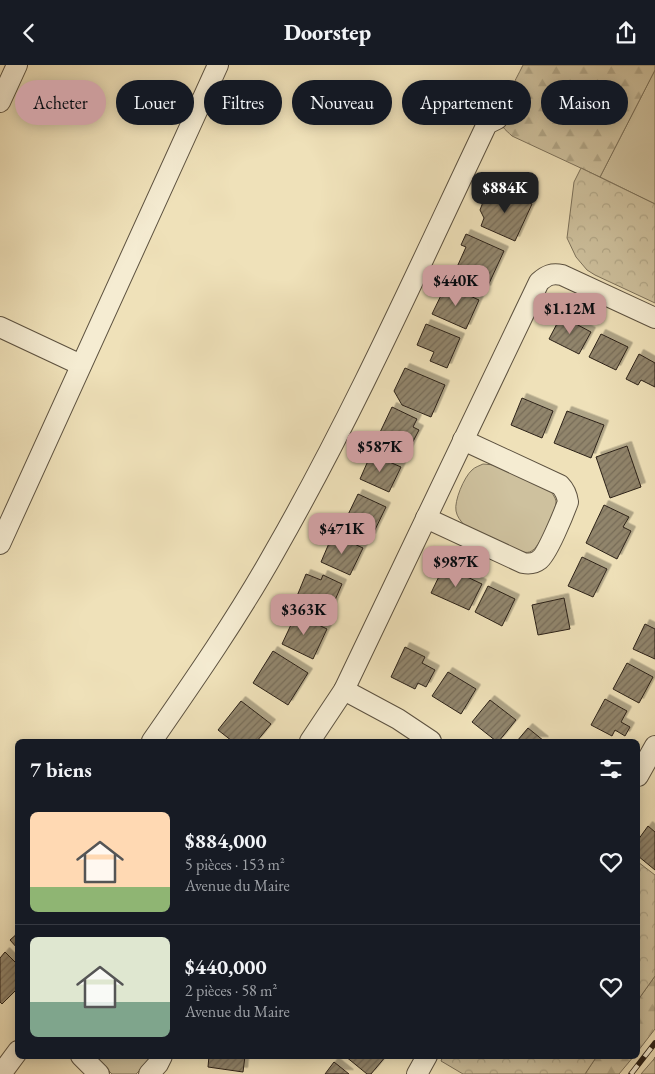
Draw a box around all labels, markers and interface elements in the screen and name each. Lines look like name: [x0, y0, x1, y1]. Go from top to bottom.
text: Doorstep: [284, 18, 371, 47]
icon: back: [15, 19, 43, 47]
icon: share: [612, 19, 640, 47]
chip: Acheter: [15, 80, 106, 125]
chip: Louer: [116, 80, 194, 125]
chip: Filtres: [204, 80, 282, 125]
chip: Nouveau: [292, 80, 392, 125]
chip: Appartement: [402, 80, 531, 125]
chip: Maison: [541, 80, 628, 125]
pin: $884K: [470, 171, 540, 214]
text: $884K: [483, 177, 527, 198]
pin: $440K: [421, 265, 491, 307]
text: $440K: [434, 270, 478, 291]
pin: $1.12M: [529, 293, 611, 335]
text: $1.12M: [544, 298, 596, 319]
pin: $587K: [345, 431, 415, 473]
text: $587K: [358, 436, 402, 457]
pin: $471K: [307, 513, 377, 555]
text: $471K: [320, 518, 364, 539]
pin: $987K: [421, 545, 491, 588]
text: $987K: [434, 551, 478, 572]
pin: $363K: [269, 593, 339, 636]
text: $363K: [282, 599, 326, 620]
icon: filters: [597, 755, 625, 783]
text: 7 biens: [30, 756, 92, 783]
text: $884,000: [185, 827, 267, 854]
icon: home: [70, 832, 130, 892]
icon: heart: [597, 848, 625, 876]
text: 5 pièces · 153 m²: [185, 854, 285, 875]
text: Avenue du Maire: [185, 875, 290, 896]
text: $440,000: [185, 953, 267, 980]
icon: home: [70, 957, 130, 1017]
icon: heart: [597, 973, 625, 1001]
text: 2 pièces · 58 m²: [185, 980, 277, 1001]
text: Avenue du Maire: [185, 1001, 290, 1022]

